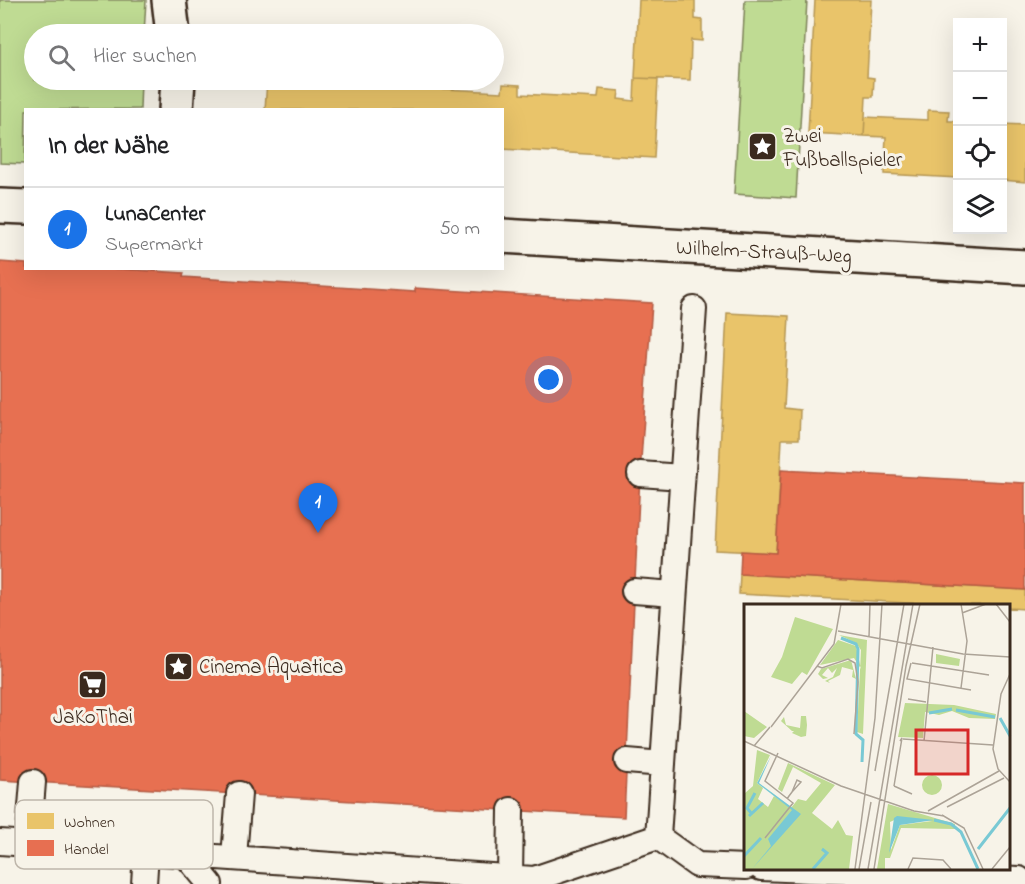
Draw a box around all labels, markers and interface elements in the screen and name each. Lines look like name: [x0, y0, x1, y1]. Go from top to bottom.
map controls: [953, 18, 1007, 234]
button: +: [953, 18, 1007, 72]
search box: [24, 24, 504, 90]
icon: search: [45, 41, 78, 74]
text: Hier suchen: [93, 41, 197, 73]
button: −: [953, 72, 1007, 126]
place label: Zwei Fußballspieler: [782, 122, 903, 176]
button: locate: [953, 126, 1007, 180]
text: In der Nähe: [48, 128, 169, 166]
place icon: Zwei Fußballspieler: [746, 131, 778, 163]
button: layers: [953, 180, 1007, 234]
text: LunaCenter: [105, 199, 205, 231]
text: 1: [64, 215, 71, 244]
text: 50 m: [439, 215, 480, 244]
text: Supermarkt: [105, 231, 203, 260]
street label: Wilhelm-Strauß-Weg: [675, 233, 853, 275]
your location: [534, 365, 563, 394]
pin: 1: [298, 484, 338, 533]
inset map: [744, 604, 1010, 869]
place icon: Cinema Aquatica: [162, 650, 194, 682]
place label: Cinema Aquatica: [199, 653, 343, 683]
supermarket icon: JaKoThai: [77, 669, 109, 701]
place label: JaKoThai: [53, 703, 133, 733]
legend: [15, 800, 213, 869]
text: Wohnen: [64, 811, 115, 835]
text: Handel: [64, 838, 109, 862]

